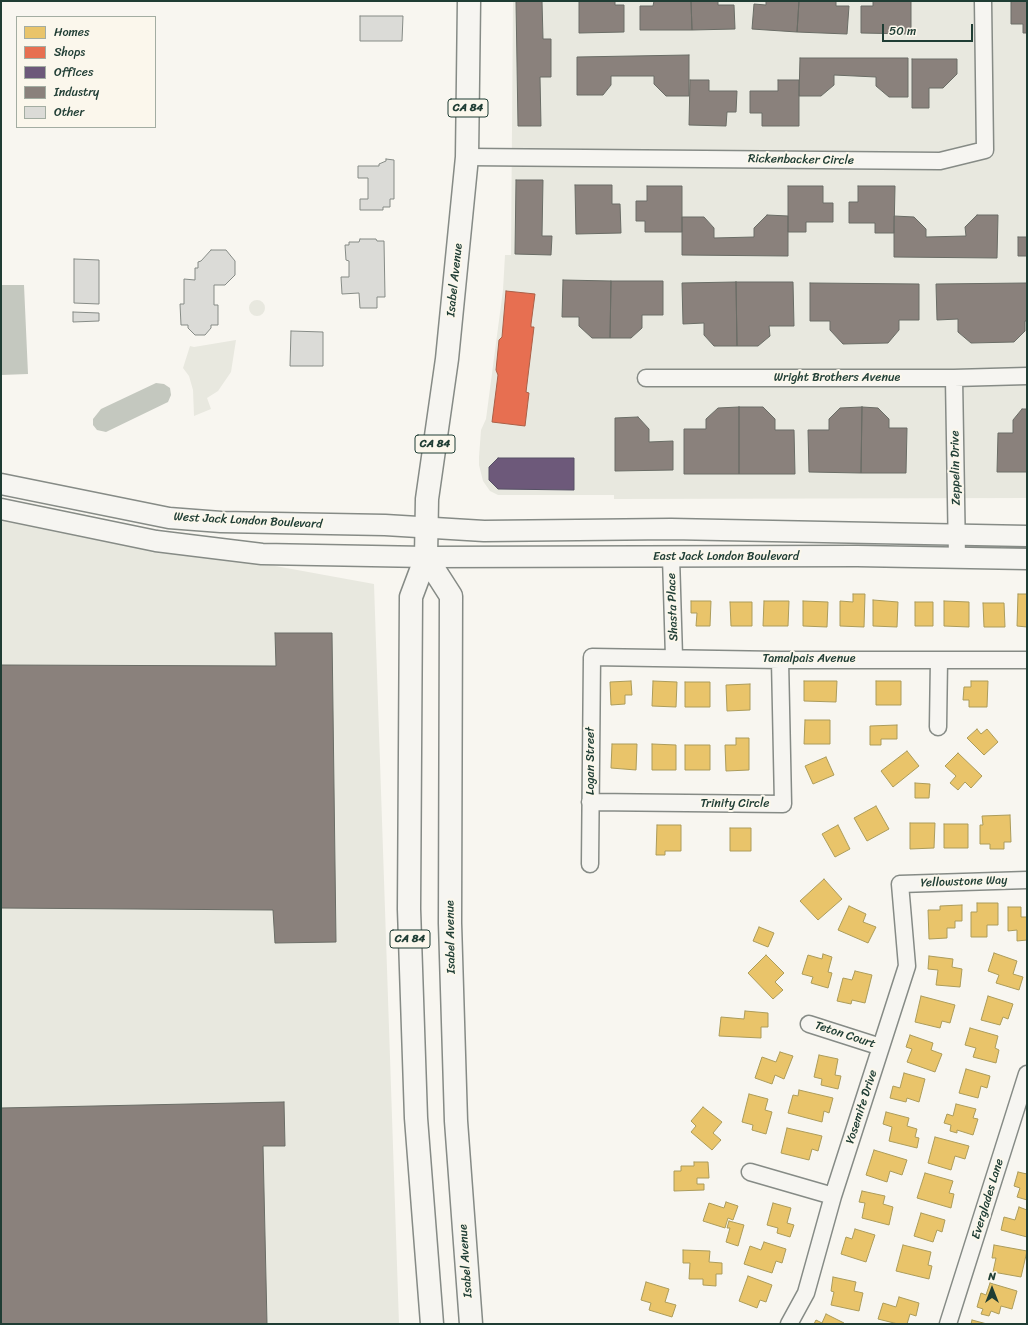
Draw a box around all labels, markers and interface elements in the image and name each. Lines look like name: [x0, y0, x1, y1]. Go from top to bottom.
legend: [16, 16, 156, 128]
scale bar: [884, 16, 975, 42]
text: 50 m: [889, 20, 916, 42]
text: Homes: [54, 21, 90, 43]
text: Shops: [54, 41, 85, 63]
text: Offices: [54, 61, 93, 83]
text: Industry: [54, 81, 99, 103]
road number: CA 84: [448, 99, 488, 117]
text: Other: [54, 101, 84, 123]
street label: Rickenbacker Circle: [748, 152, 854, 168]
street label: Isabel Avenue: [444, 243, 466, 317]
street label: Wright Brothers Avenue: [774, 371, 900, 385]
street label: Zeppelin Drive: [948, 430, 964, 506]
road number: CA 84: [415, 435, 455, 453]
street label: West Jack London Boulevard: [173, 510, 323, 532]
street label: East Jack London Boulevard: [653, 550, 799, 564]
street label: Shasta Place: [665, 573, 681, 641]
street label: Tamalpais Avenue: [763, 652, 855, 666]
street label: Logan Street: [584, 727, 598, 795]
street label: Trinity Circle: [700, 797, 770, 811]
street label: Yellowstone Way: [920, 873, 1008, 891]
street label: Isabel Avenue: [443, 900, 459, 974]
road number: CA 84: [390, 930, 430, 948]
street label: Teton Court: [813, 1018, 877, 1052]
street label: Yosemite Drive: [843, 1068, 881, 1146]
street label: Everglades Lane: [969, 1157, 1007, 1241]
street label: Isabel Avenue: [456, 1224, 476, 1298]
text: N: [988, 1267, 996, 1286]
north arrow: [972, 1269, 1012, 1309]

